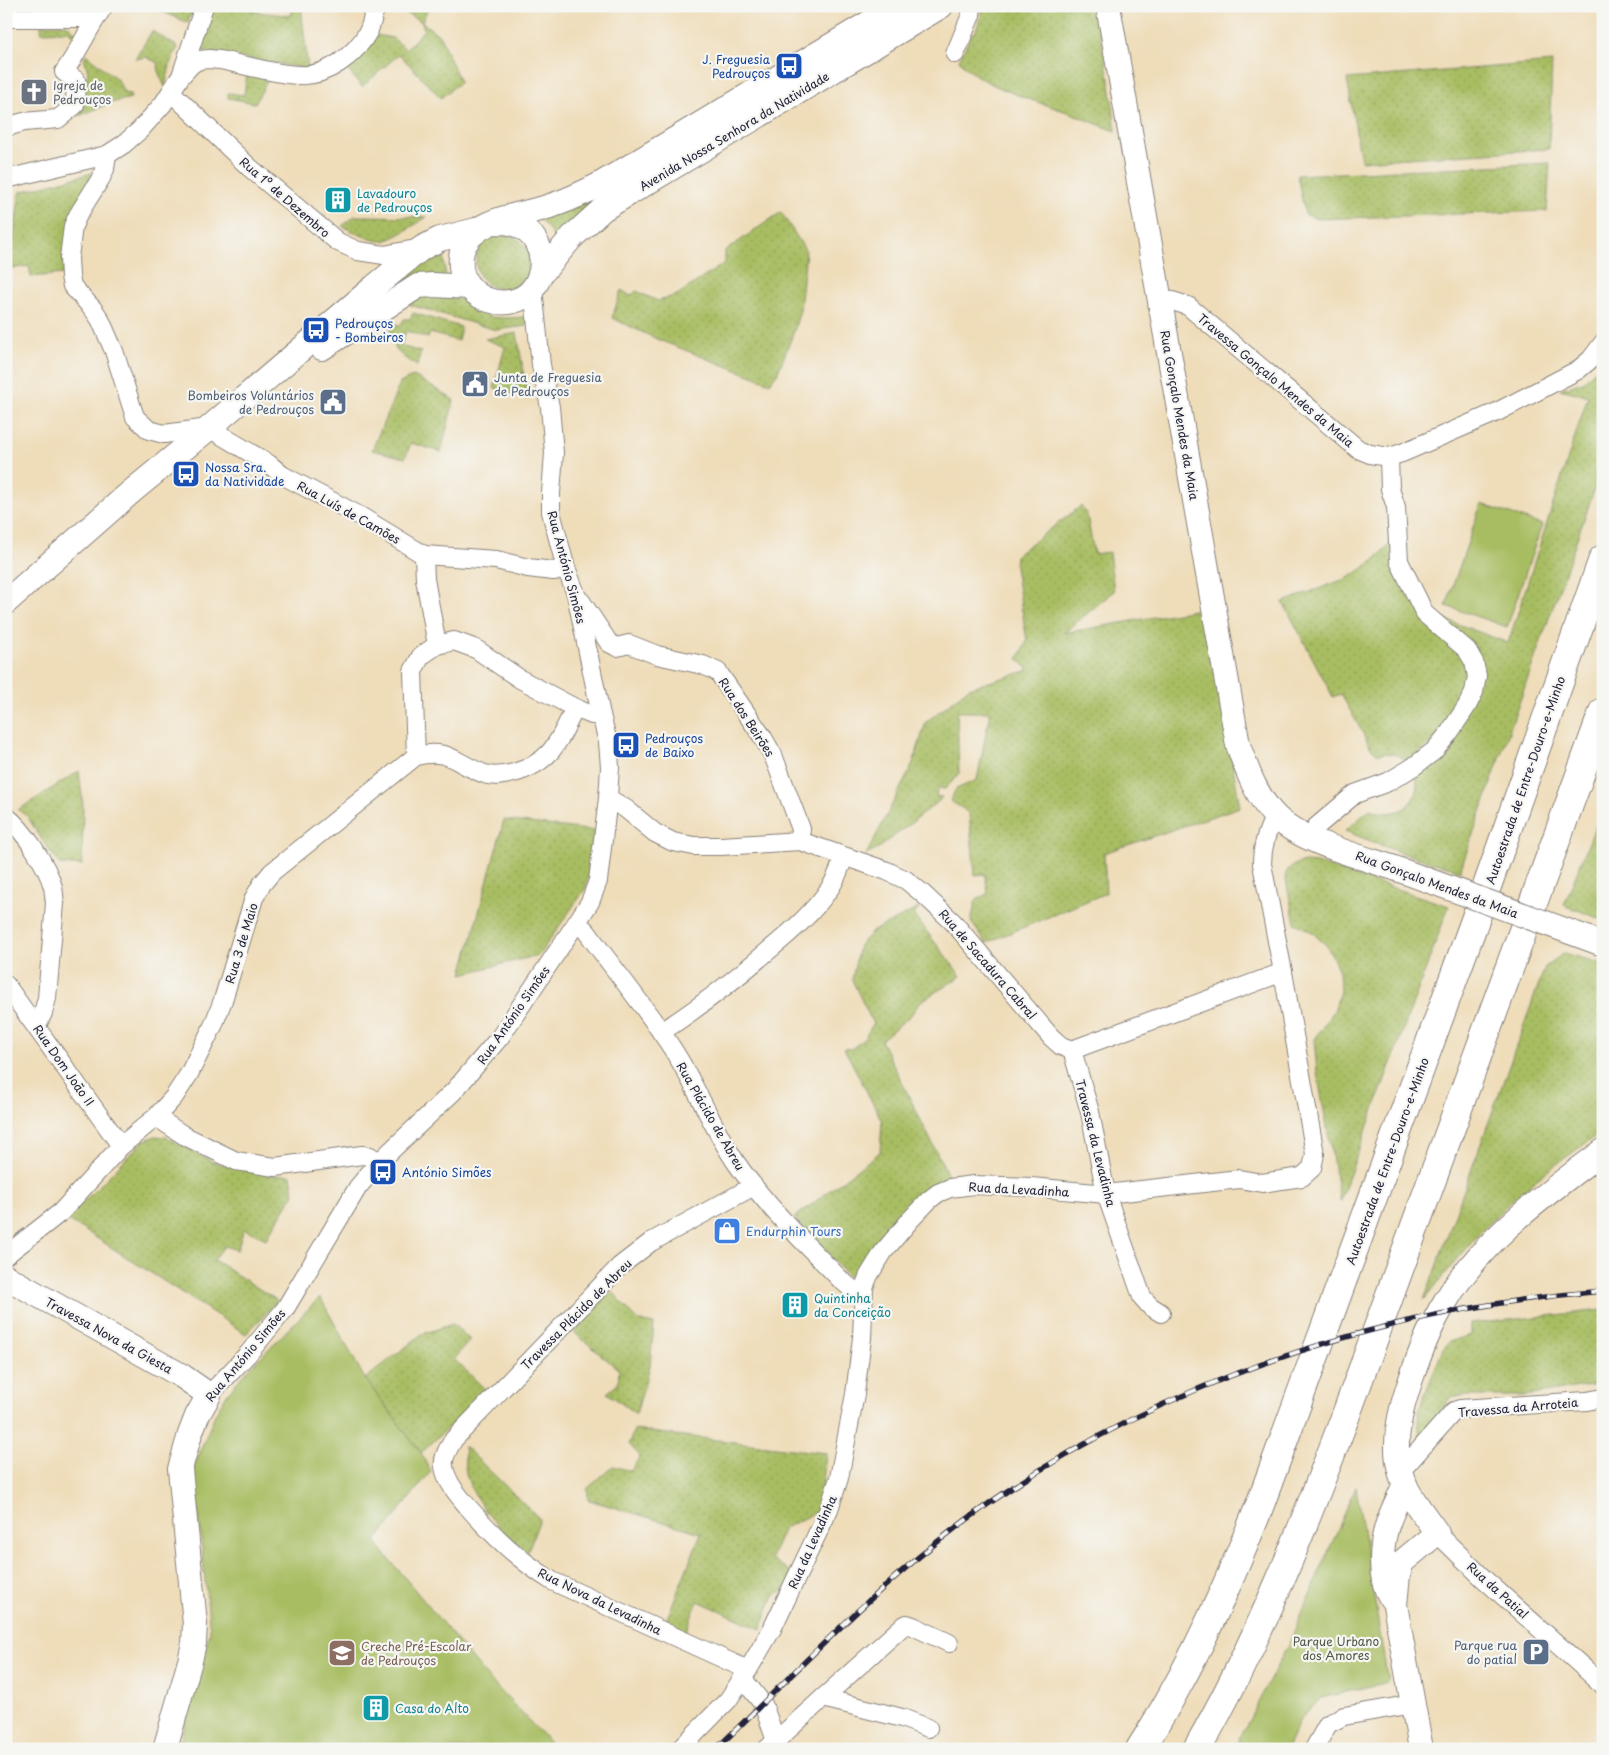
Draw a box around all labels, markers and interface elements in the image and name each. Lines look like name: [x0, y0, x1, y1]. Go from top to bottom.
place label: J. Freguesia Pedrouços: [702, 50, 771, 82]
bus stop icon: J. Freguesia Pedrouços: [774, 51, 804, 81]
street label: Avenida Nossa Senhora da Natividade: [636, 67, 832, 195]
place label: Igreja de Pedrouços: [53, 76, 112, 108]
church icon: Igreja de Pedrouços: [19, 77, 49, 107]
street label: Rua 1º de Dezembro: [236, 153, 334, 242]
place label: Lavadouro de Pedrouços: [357, 184, 433, 216]
building icon: Lavadouro de Pedrouços: [323, 185, 353, 215]
street label: Travessa Gonçalo Mendes da Maia: [1194, 309, 1359, 451]
place label: Pedrouços - Bombeiros: [335, 314, 404, 346]
bus stop icon: Pedrouços - Bombeiros: [301, 315, 331, 345]
street label: Rua Gonçalo Mendes da Maia: [1156, 329, 1204, 502]
place label: Junta de Freguesia de Pedrouços: [494, 368, 602, 400]
public building icon: Junta de Freguesia de Pedrouços: [460, 369, 490, 399]
place label: Bombeiros Voluntários de Pedrouços: [187, 386, 315, 418]
public building icon: Bombeiros Voluntários de Pedrouços: [318, 387, 348, 417]
place label: Nossa Sra. da Natividade: [205, 458, 284, 490]
bus stop icon: Nossa Sra. da Natividade: [171, 459, 201, 489]
street label: Rua Luís de Camões: [294, 476, 404, 548]
street label: Rua António Simões: [543, 509, 591, 626]
street label: Autoestrada de Entre-Douro-e-Minho: [1481, 673, 1569, 887]
street label: Rua dos Beirões: [715, 674, 780, 760]
place label: Pedrouços de Baixo: [645, 729, 704, 761]
bus stop icon: Pedrouços de Baixo: [611, 730, 641, 760]
street label: Rua Gonçalo Mendes da Maia: [1353, 846, 1522, 922]
street label: Rua 3 de Maio: [220, 900, 262, 986]
street label: Rua de Sacadura Cabral: [935, 905, 1041, 1023]
street label: Rua António Simões: [472, 962, 554, 1068]
street label: Rua Dom João II: [29, 1021, 99, 1109]
street label: Autoestrada de Entre-Douro-e-Minho: [1341, 1055, 1433, 1267]
street label: Rua Plácido de Abreu: [673, 1058, 749, 1174]
street label: Travessa da Levadinha: [1071, 1077, 1121, 1209]
bus stop icon: António Simões: [368, 1157, 398, 1187]
place label: António Simões: [402, 1163, 492, 1181]
street label: Rua da Levadinha: [968, 1177, 1070, 1201]
shop icon: Endurphin Tours: [712, 1216, 742, 1246]
place label: Endurphin Tours: [746, 1222, 842, 1240]
street label: Travessa Plácido de Abreu: [517, 1255, 635, 1373]
place label: Quintinha da Conceição: [814, 1289, 891, 1321]
building icon: Quintinha da Conceição: [780, 1290, 810, 1320]
street label: Travessa Nova da Giesta: [42, 1293, 177, 1378]
street label: Rua António Simões: [201, 1304, 290, 1405]
street label: Travessa da Arroteia: [1457, 1393, 1579, 1421]
street label: Rua da Levadinha: [783, 1492, 841, 1592]
street label: Rua da Patial: [1463, 1557, 1533, 1623]
street label: Rua Nova da Levadinha: [535, 1563, 665, 1639]
park label: Parque Urbano dos Amores: [1293, 1632, 1380, 1664]
place label: Parque rua do patial: [1454, 1636, 1517, 1668]
place label: Creche Pré-Escolar de Pedrouços: [361, 1637, 472, 1669]
parking icon: Parque rua do patial: [1521, 1637, 1551, 1667]
school or university icon: Creche Pré-Escolar de Pedrouços: [327, 1638, 357, 1668]
building icon: Casa do Alto: [361, 1693, 391, 1723]
place label: Casa do Alto: [395, 1699, 469, 1717]

